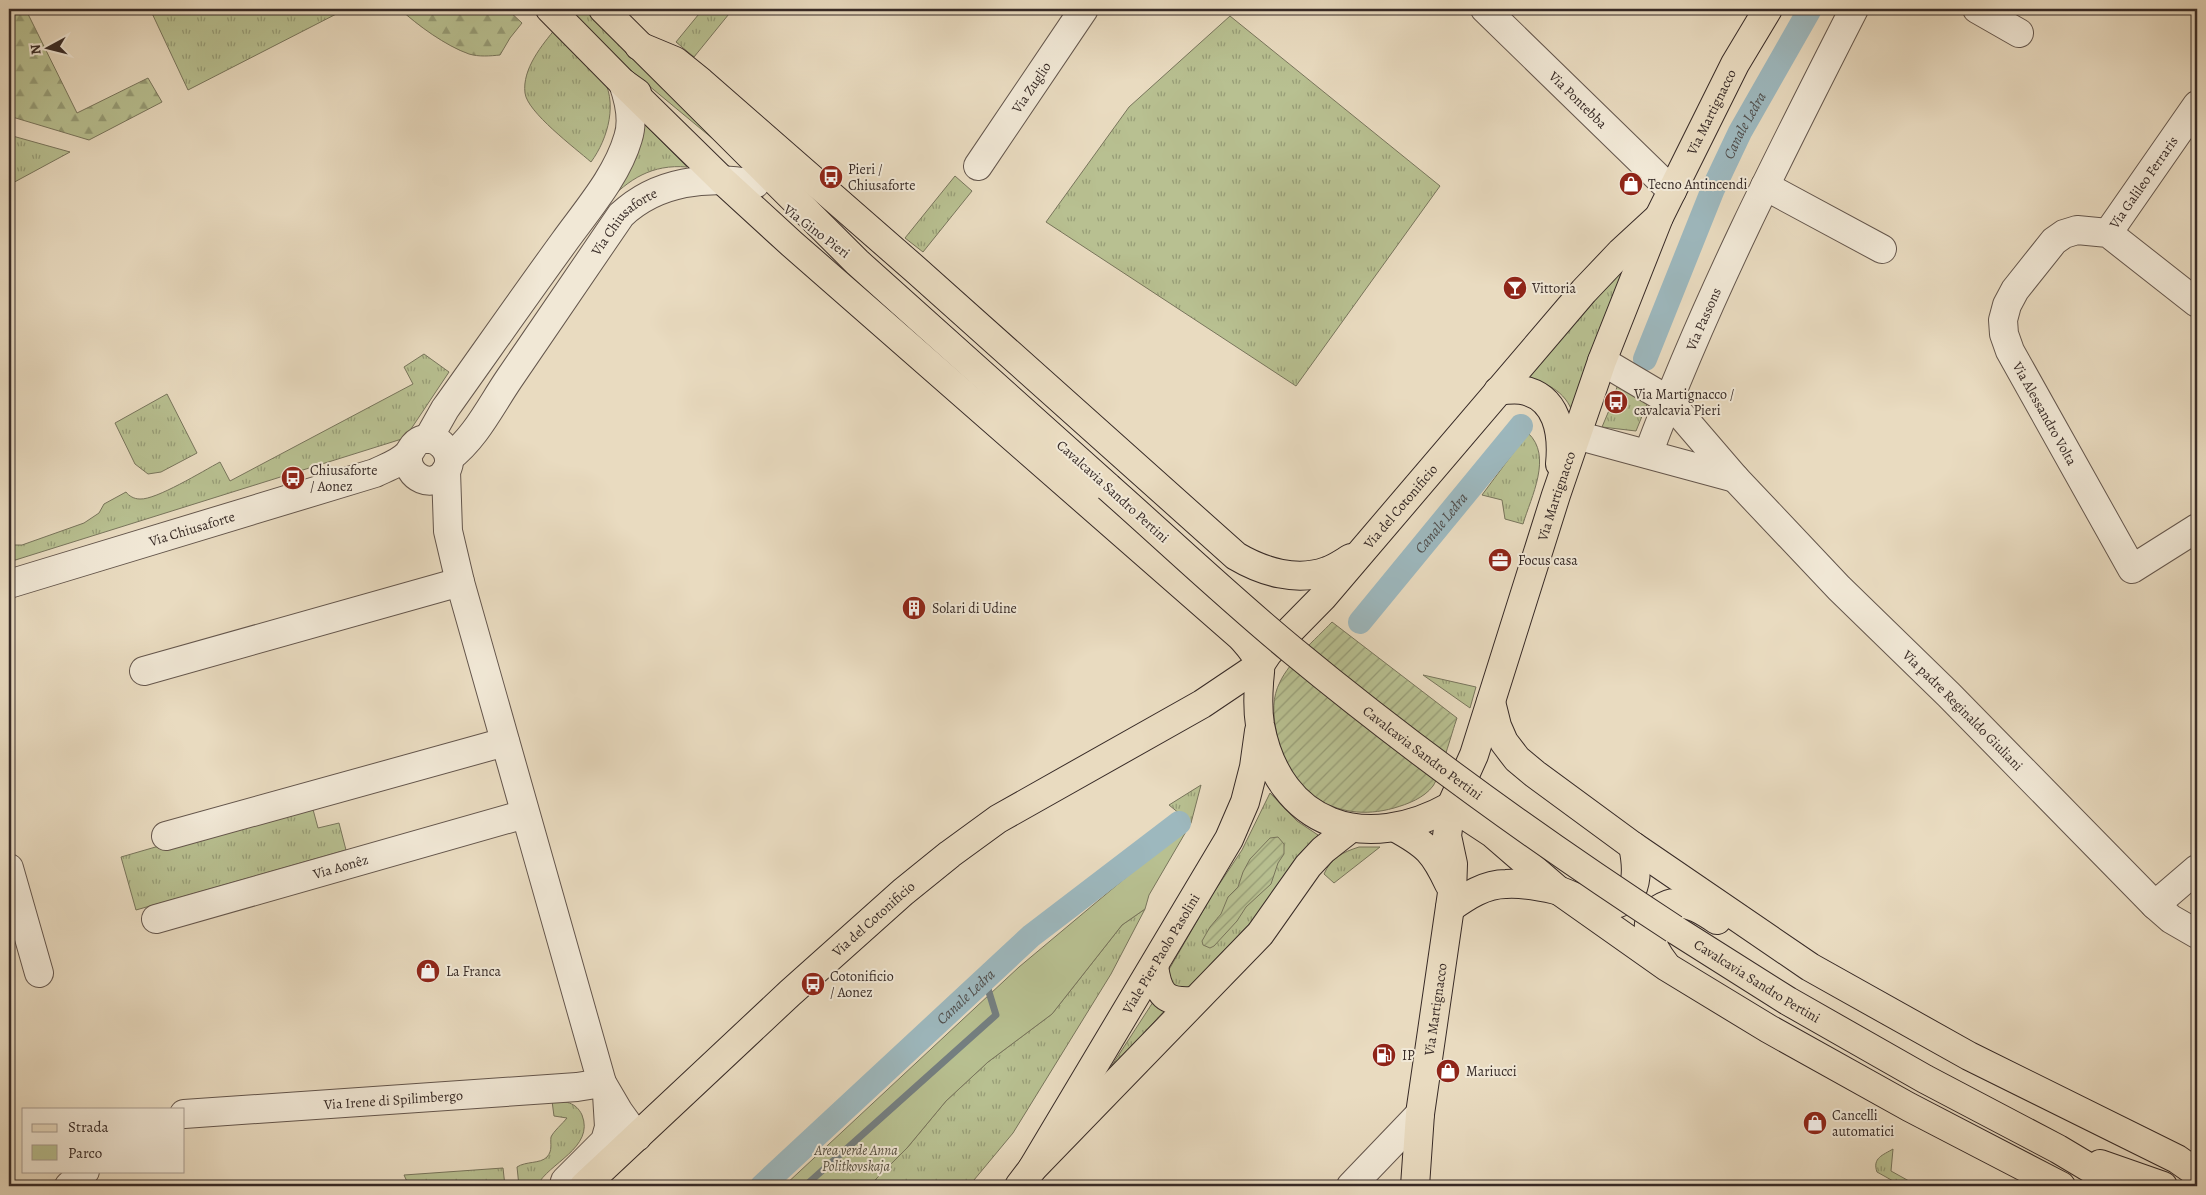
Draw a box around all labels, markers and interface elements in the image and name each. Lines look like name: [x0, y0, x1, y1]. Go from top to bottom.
north arrow: [22, 22, 72, 72]
text: N: [26, 43, 46, 56]
street label: Via Zuglio: [1007, 58, 1056, 118]
street label: Via Pontebba: [1544, 66, 1612, 133]
street label: Via Martignacco: [1682, 66, 1741, 159]
water label: Canale Ledra: [1719, 88, 1771, 162]
street label: Via Galileo Ferraris: [2104, 132, 2183, 233]
place label: Pieri / Chiusaforte: [848, 160, 916, 195]
bus stop icon: Pieri / Chiusaforte: [818, 164, 844, 190]
shop icon: Tecno Antincendi: [1618, 171, 1644, 197]
place label: Tecno Antincendi: [1648, 175, 1747, 194]
street label: Via Chiusaforte: [586, 184, 660, 260]
street label: Via Gino Pieri: [779, 200, 854, 263]
bar icon: Vittoria: [1502, 275, 1528, 301]
place label: Vittoria: [1531, 279, 1576, 298]
street label: Via Passons: [1681, 285, 1726, 354]
street label: Via Alessandro Volta: [2007, 358, 2081, 469]
place label: Via Martignacco / cavalcavia Pieri: [1633, 385, 1735, 420]
bus stop icon: Via Martignacco / cavalcavia Pieri: [1603, 389, 1629, 415]
street label: Cavalcavia Sandro Pertini: [1052, 436, 1173, 547]
street label: Via Martignacco: [1533, 449, 1580, 544]
street label: Via del Cotonificio: [1359, 460, 1442, 553]
place label: Chiusaforte / Aonez: [310, 461, 378, 496]
bus stop icon: Chiusaforte / Aonez: [280, 465, 306, 491]
water label: Canale Ledra: [1410, 488, 1472, 558]
street label: Via Chiusaforte: [146, 507, 237, 551]
office icon: Focus casa: [1487, 547, 1513, 573]
place label: Focus casa: [1518, 551, 1578, 570]
building icon: Solari di Udine: [901, 595, 927, 621]
place label: Solari di Udine: [932, 599, 1017, 618]
street label: Via padre Reginaldo Giuliani: [1898, 645, 2027, 775]
street label: Cavalcavia Sandro Pertini: [1359, 702, 1486, 804]
street label: Via Aonêz: [310, 850, 371, 884]
street label: Via del Cotonificio: [827, 877, 919, 962]
street label: Viale Pier Paolo Pasolini: [1117, 890, 1204, 1018]
street label: Cavalcavia Sandro Pertini: [1690, 935, 1824, 1027]
shop icon: La Franca: [415, 958, 441, 984]
place label: La Franca: [446, 962, 501, 981]
street label: Via Martignacco: [1419, 962, 1452, 1058]
water label: Canale Ledra: [932, 964, 999, 1029]
place label: Cotonificio / Aonez: [830, 967, 894, 1002]
bus stop icon: Cotonificio / Aonez: [800, 971, 826, 997]
fuel station icon: IP: [1371, 1042, 1397, 1068]
place label: IP: [1402, 1046, 1415, 1065]
shop icon: Mariucci: [1435, 1058, 1461, 1084]
place label: Mariucci: [1466, 1062, 1517, 1081]
street label: Via Irene di Spilimbergo: [322, 1086, 464, 1114]
place label: Cancelli automatici: [1832, 1106, 1894, 1141]
legend: [22, 1108, 185, 1172]
shop icon: Cancelli automatici: [1802, 1110, 1828, 1136]
text: Strada: [68, 1117, 109, 1137]
park label: Area verde Anna Politkovskaja: [813, 1141, 898, 1176]
text: Parco: [68, 1143, 102, 1163]

